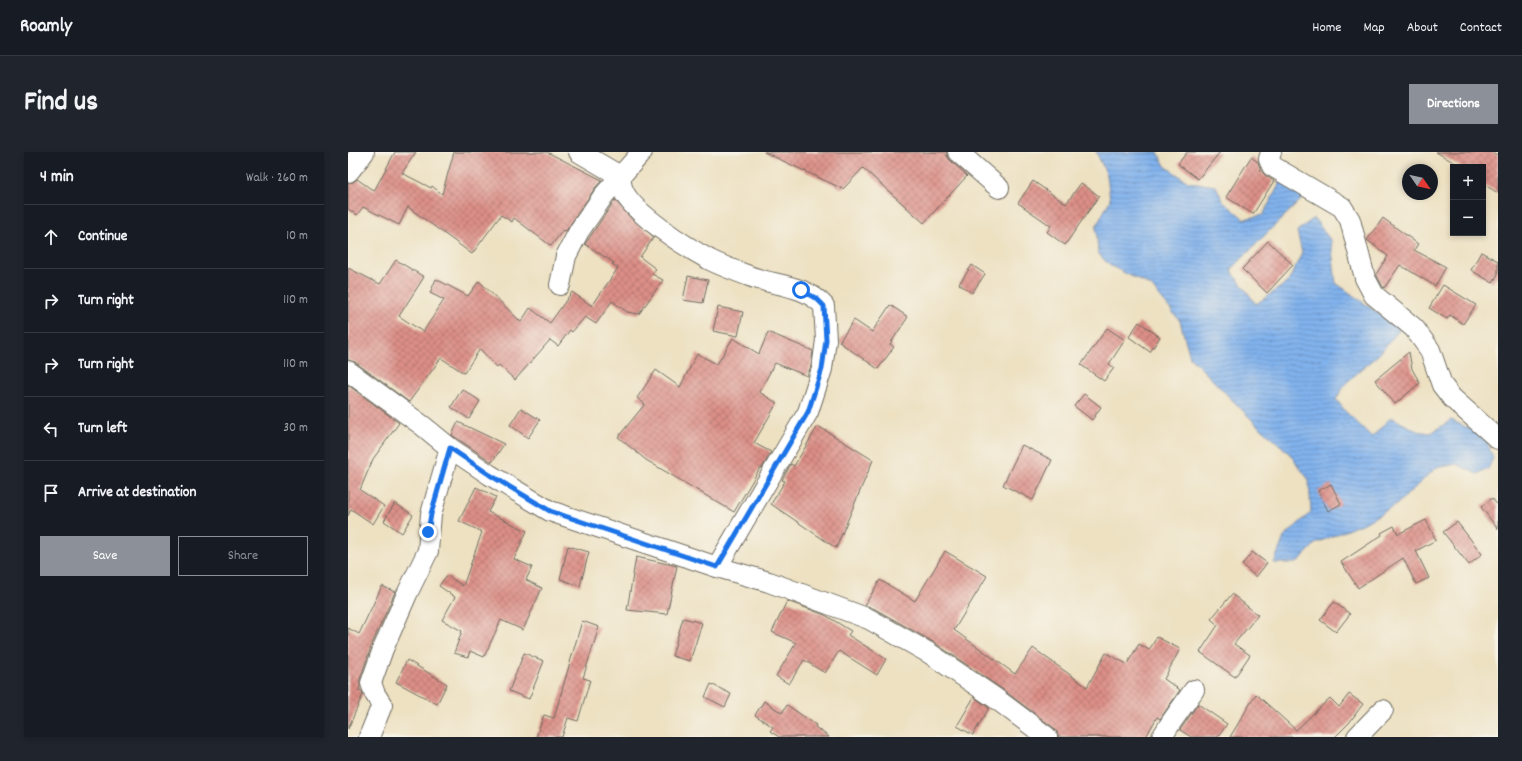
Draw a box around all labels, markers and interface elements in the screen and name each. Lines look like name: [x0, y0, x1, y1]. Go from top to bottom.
text: Roamly: [20, 14, 72, 41]
text: Home: [1312, 18, 1341, 38]
text: Map: [1363, 18, 1385, 38]
text: About: [1407, 18, 1438, 38]
text: Contact: [1460, 18, 1502, 38]
text: Find us: [24, 84, 98, 124]
button: Directions: [1409, 84, 1498, 124]
north arrow: [1402, 164, 1438, 200]
map controls: [1450, 164, 1486, 236]
button: +: [1450, 164, 1486, 200]
text: 4 min: [40, 166, 74, 190]
text: Walk · 260 m: [246, 169, 308, 188]
button: −: [1450, 200, 1486, 236]
icon: ahead: [40, 226, 62, 248]
text: Continue: [78, 226, 127, 248]
text: 10 m: [286, 227, 308, 246]
route start: [792, 281, 810, 299]
icon: right: [40, 290, 62, 312]
text: Turn right: [78, 290, 134, 312]
text: 110 m: [283, 291, 308, 310]
icon: right: [40, 354, 62, 376]
text: Turn right: [78, 354, 134, 376]
text: 110 m: [283, 355, 308, 374]
icon: left: [40, 418, 62, 440]
text: Turn left: [78, 418, 127, 440]
text: 30 m: [283, 419, 308, 438]
icon: arrive: [40, 482, 62, 504]
text: Arrive at destination: [78, 482, 196, 504]
route end: [419, 523, 437, 541]
button: Save: [40, 536, 170, 576]
button: Share: [178, 536, 308, 576]

